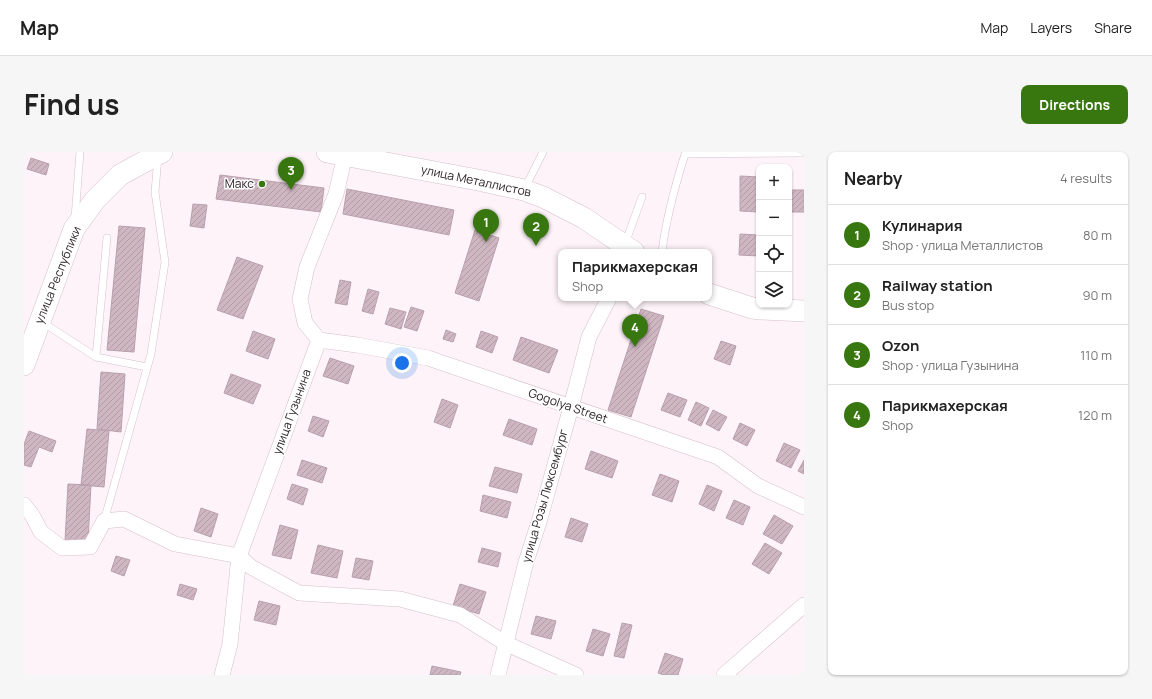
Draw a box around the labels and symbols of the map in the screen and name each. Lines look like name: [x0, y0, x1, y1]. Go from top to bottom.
pin: 3: [278, 157, 304, 190]
street label: улица Металлистов: [419, 161, 533, 201]
place label: Макс: [225, 175, 254, 192]
marker: Макс: [257, 179, 267, 189]
pin: 1: [473, 209, 499, 242]
pin: 2: [523, 213, 549, 246]
street label: улица Республики: [30, 223, 85, 326]
pin: 4: [622, 314, 648, 347]
your location: [392, 353, 412, 373]
street label: улица Гузынина: [268, 367, 315, 457]
street label: Gogolya Street: [526, 384, 610, 427]
street label: улица Розы Люксембург: [517, 427, 572, 565]

